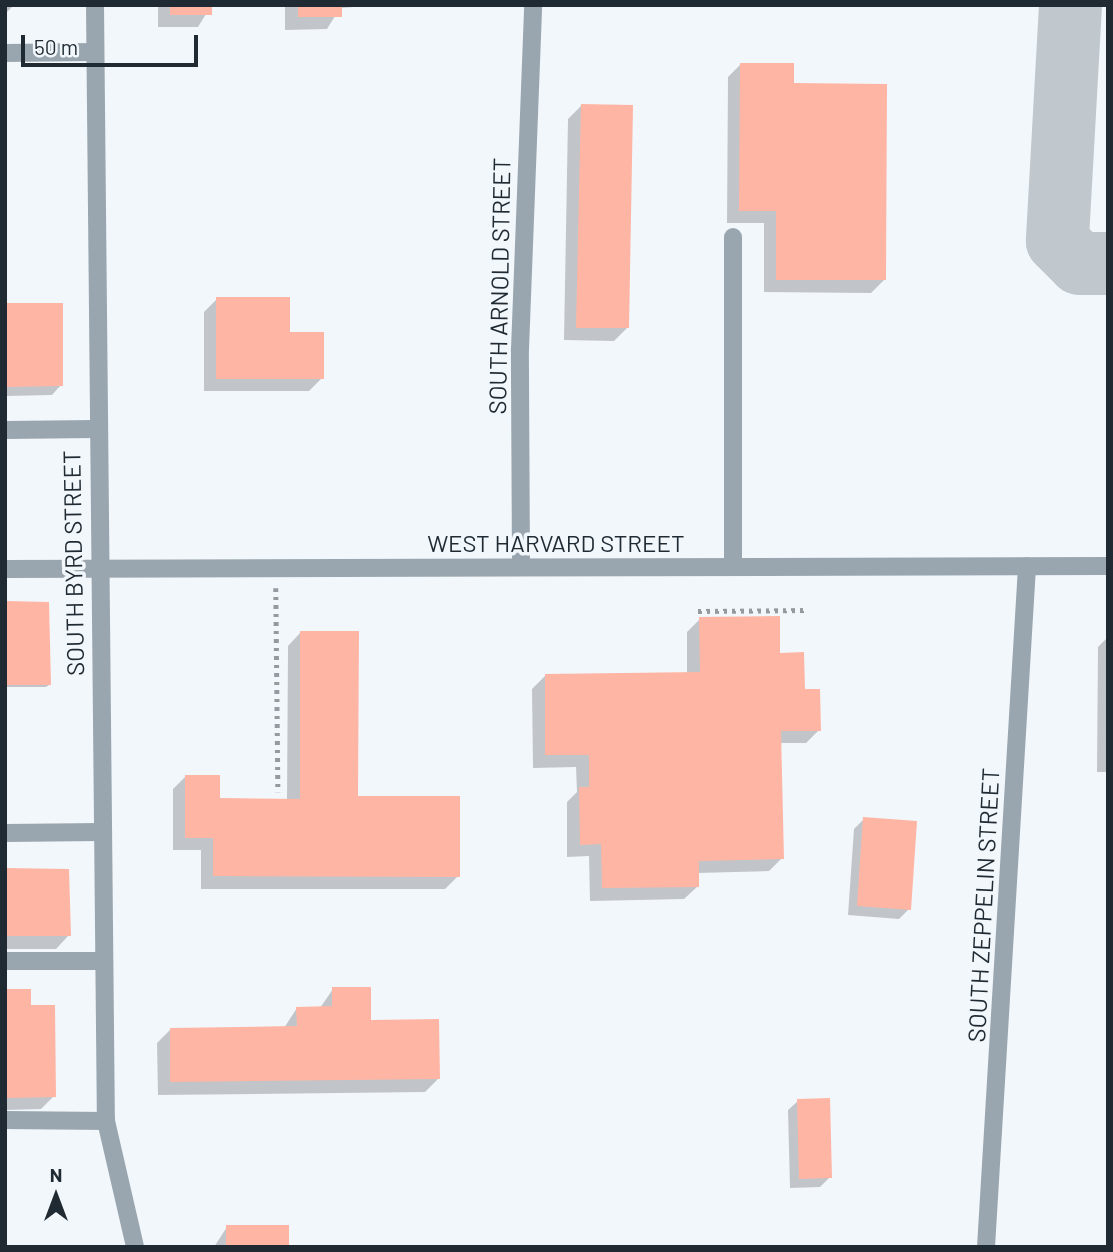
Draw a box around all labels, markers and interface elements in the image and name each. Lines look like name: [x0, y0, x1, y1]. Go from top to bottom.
scale bar: [24, 21, 201, 65]
text: 50 m: [34, 34, 78, 59]
street label: SOUTH ARNOLD STREET: [482, 157, 516, 415]
street label: SOUTH BYRD STREET: [57, 450, 89, 676]
street label: WEST HARVARD STREET: [427, 529, 685, 557]
street label: SOUTH ZEPPELIN STREET: [961, 767, 1005, 1043]
north arrow: [21, 1161, 91, 1231]
text: N: [50, 1163, 62, 1186]

